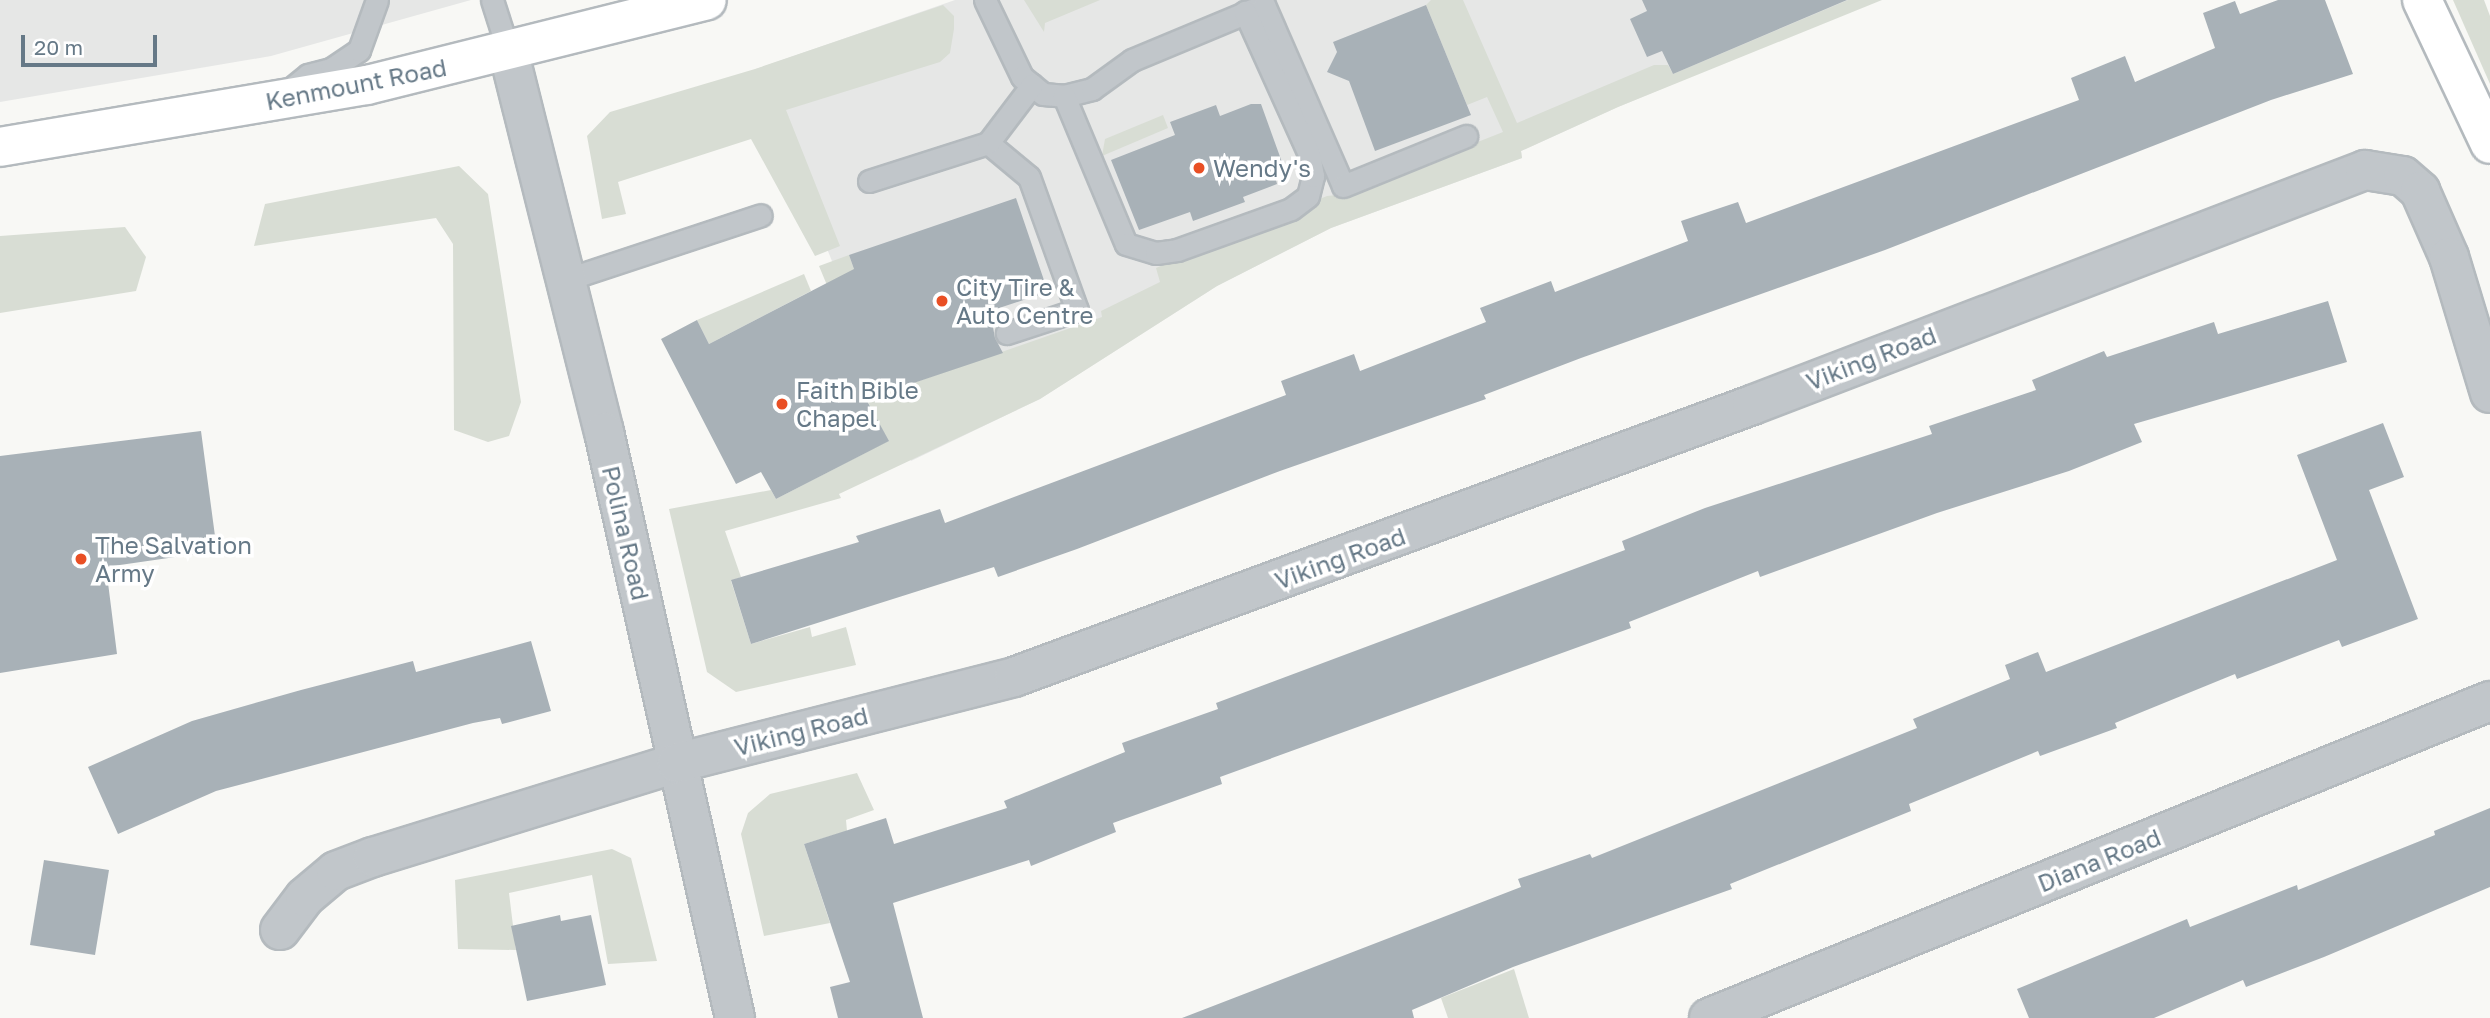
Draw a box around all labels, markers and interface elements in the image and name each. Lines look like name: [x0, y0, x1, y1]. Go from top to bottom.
scale bar: [24, 21, 161, 65]
text: 20 m: [34, 34, 83, 60]
street label: Kenmount Road: [263, 52, 449, 116]
place label: Wendy's: [1213, 154, 1311, 182]
marker: Wendy's: [1191, 160, 1207, 176]
place label: City Tire & Auto Centre: [956, 273, 1094, 329]
marker: City Tire & Auto Centre: [934, 293, 950, 309]
street label: Viking Road: [1802, 320, 1940, 396]
place label: Faith Bible Chapel: [796, 376, 919, 432]
marker: Faith Bible Chapel: [774, 396, 790, 412]
street label: Polina Road: [597, 463, 655, 603]
street label: Viking Road: [1271, 521, 1409, 595]
place label: The Salvation Army: [95, 531, 252, 587]
marker: The Salvation Army: [73, 551, 89, 567]
street label: Viking Road: [731, 700, 871, 762]
street label: Diana Road: [2033, 822, 2165, 898]

